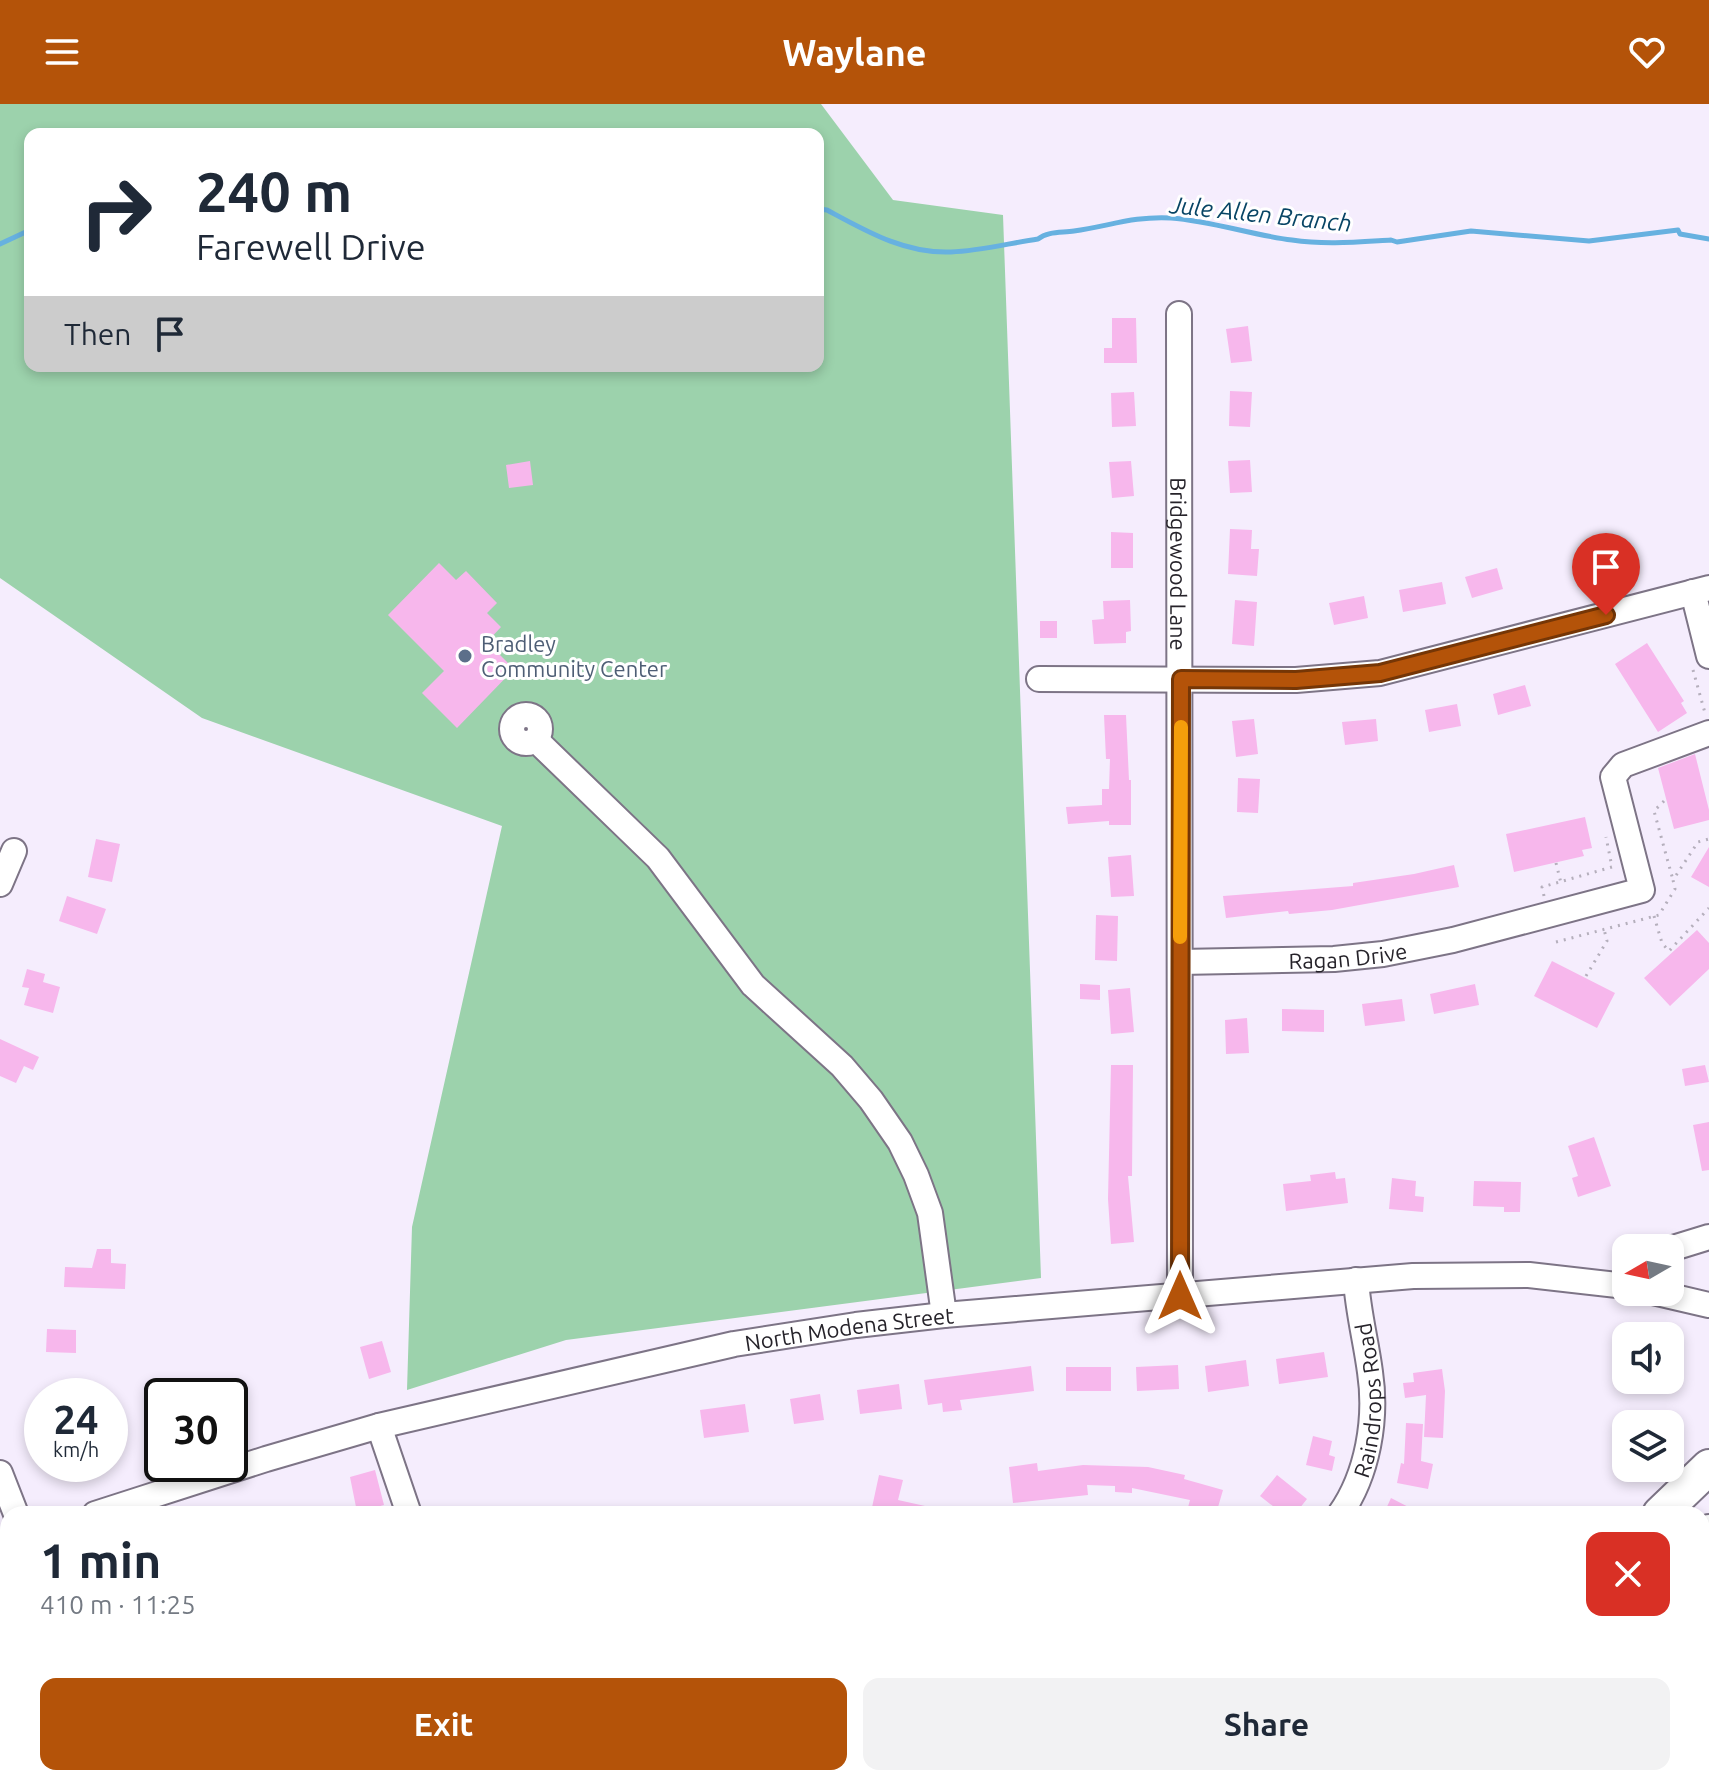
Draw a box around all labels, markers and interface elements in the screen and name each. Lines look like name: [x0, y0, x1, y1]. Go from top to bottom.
icon: menu: [40, 30, 84, 74]
icon: heart: [1625, 30, 1669, 74]
text: Waylane: [783, 32, 926, 73]
icon: right: [64, 160, 168, 264]
text: 240 m: [196, 160, 352, 223]
water label: Jule Allen Branch: [1168, 191, 1353, 237]
text: Farewell Drive: [196, 226, 426, 267]
icon: arrive: [148, 312, 192, 356]
text: Then: [64, 317, 132, 351]
street label: Bridgewood Lane: [1167, 477, 1192, 651]
pin: [1572, 533, 1640, 615]
icon: arrive: [1584, 545, 1628, 589]
place label: Bradley Community Center: [481, 631, 668, 681]
marker: Bradley Community Center: [456, 647, 474, 665]
street label: Ragan Drive: [1288, 937, 1409, 972]
north arrow: [1612, 1234, 1684, 1306]
map controls: [1612, 1234, 1684, 1482]
position arrow: [1138, 1254, 1222, 1338]
street label: North Modena Street: [743, 1302, 955, 1355]
street label: Raindrops Road: [1348, 1321, 1385, 1480]
button: sound: [1612, 1322, 1684, 1394]
speed limit sign: 30: [144, 1378, 248, 1482]
text: 24: [53, 1397, 99, 1442]
button: layers: [1612, 1410, 1684, 1482]
text: km/h: [53, 1438, 99, 1461]
button: close: [1586, 1532, 1670, 1616]
text: 1 min: [40, 1533, 161, 1587]
text: 410 m · 11:25: [40, 1590, 196, 1619]
button: Exit: [40, 1678, 847, 1770]
button: Share: [863, 1678, 1670, 1770]

